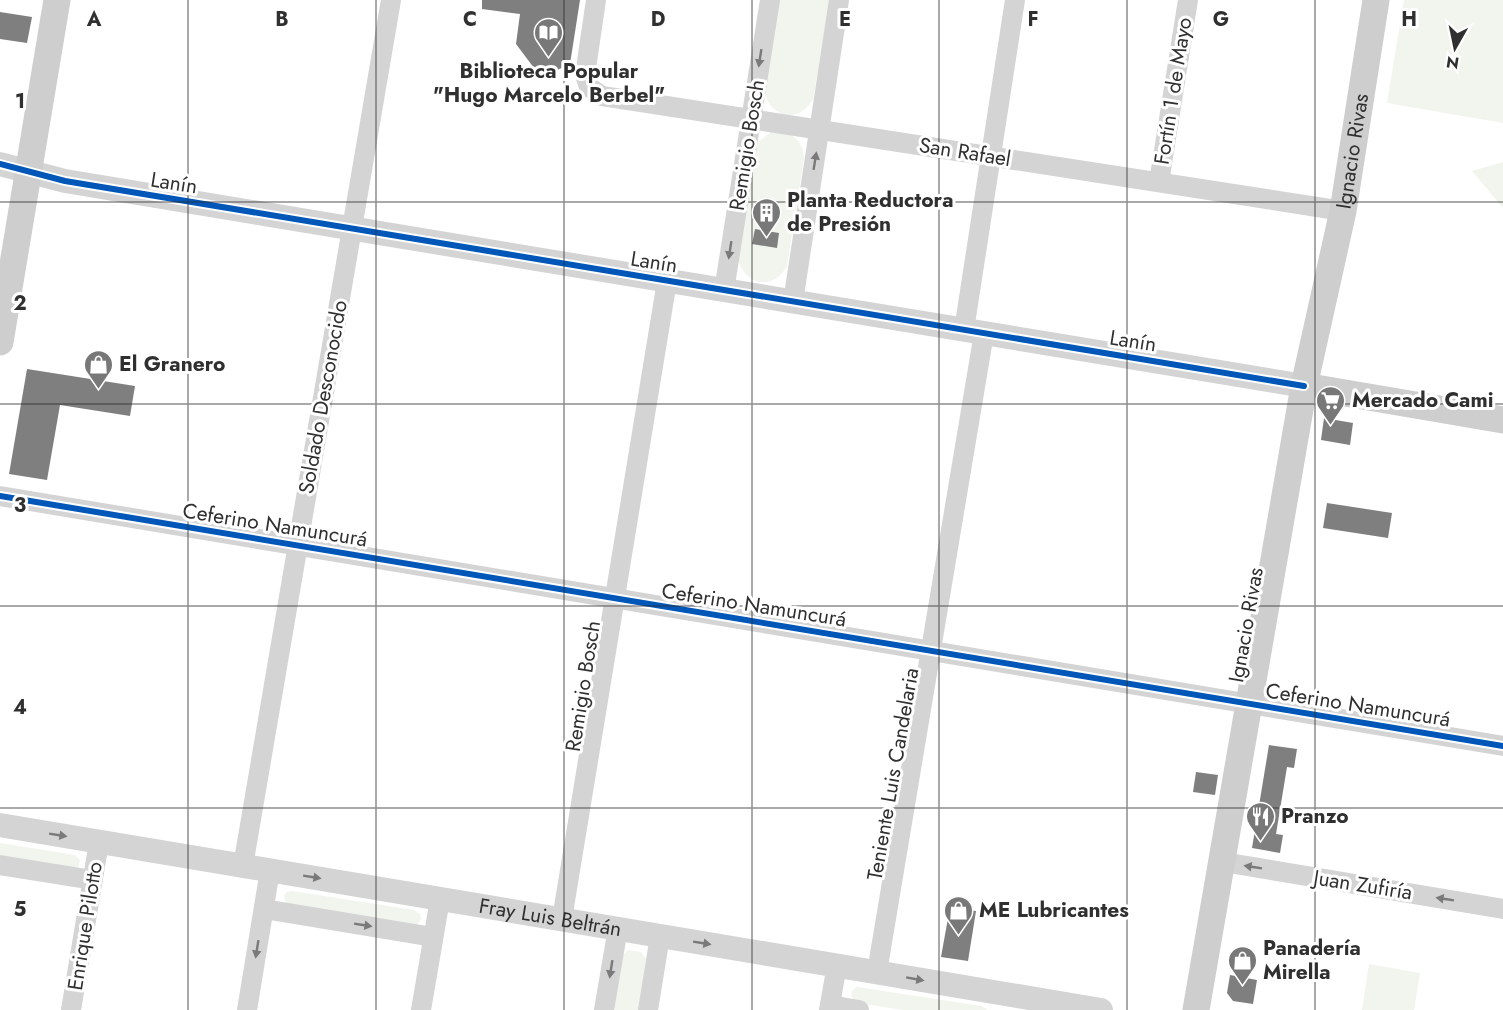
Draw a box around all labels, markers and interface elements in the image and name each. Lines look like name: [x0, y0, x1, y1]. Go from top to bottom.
text: A: [86, 5, 102, 34]
text: B: [275, 5, 289, 34]
text: C: [463, 5, 477, 34]
text: D: [651, 5, 665, 34]
text: E: [839, 5, 851, 34]
text: F: [1027, 5, 1039, 34]
text: G: [1213, 5, 1229, 34]
text: H: [1401, 5, 1417, 34]
street label: Fortín 1 de Mayo: [1147, 15, 1199, 167]
library icon: Biblioteca Popular "Hugo Marcelo Berbel": [533, 16, 565, 58]
north arrow: [1425, 18, 1485, 78]
one-way arrow: [756, 48, 765, 67]
text: N: [1445, 50, 1461, 75]
place label: Biblioteca Popular "Hugo Marcelo Berbel": [433, 56, 665, 110]
street label: Remigio Bosch: [722, 77, 772, 213]
text: 1: [15, 87, 25, 116]
street label: Ignacio Rivas: [1329, 91, 1376, 211]
street label: San Rafael: [917, 130, 1013, 174]
one-way arrow: [810, 152, 819, 171]
street label: Lanín: [148, 165, 200, 201]
place label: Planta Reductora de Presión: [787, 185, 954, 239]
building icon: Planta Reductora de Presión: [750, 196, 782, 238]
one-way arrow: [725, 241, 734, 260]
street label: Lanín: [628, 244, 680, 280]
text: 2: [13, 289, 27, 318]
street label: Soldado Desconocido: [291, 298, 355, 496]
street label: Lanín: [1107, 323, 1159, 359]
shop icon: El Granero: [82, 348, 114, 390]
place label: El Granero: [119, 349, 226, 379]
supermarket icon: Mercado Cami: [1315, 384, 1347, 426]
place label: Mercado Cami: [1352, 385, 1493, 415]
text: 3: [14, 491, 26, 520]
street label: Ceferino Namuncurá: [180, 496, 370, 554]
street label: Ignacio Rivas: [1221, 565, 1271, 685]
street label: Ceferino Namuncurá: [659, 576, 849, 634]
street label: Remigio Bosch: [558, 618, 608, 754]
street label: Teniente Luis Candelaria: [860, 665, 926, 883]
street label: Ceferino Namuncurá: [1263, 676, 1453, 734]
text: 4: [13, 693, 27, 722]
restaurant icon: Pranzo: [1244, 800, 1276, 842]
place label: Pranzo: [1281, 801, 1349, 831]
one-way arrow: [48, 831, 67, 840]
street label: Enrique Pilotto: [60, 859, 110, 993]
one-way arrow: [1243, 862, 1262, 871]
street label: Juan Zufiría: [1309, 862, 1415, 908]
one-way arrow: [303, 873, 322, 882]
street label: Fray Luis Beltrán: [477, 891, 624, 944]
shop icon: ME Lubricantes: [942, 894, 974, 936]
one-way arrow: [1436, 894, 1455, 903]
text: 5: [14, 895, 27, 924]
place label: ME Lubricantes: [979, 895, 1129, 925]
one-way arrow: [353, 921, 372, 930]
place label: Panadería Mirella: [1263, 933, 1361, 987]
one-way arrow: [693, 938, 712, 947]
one-way arrow: [252, 939, 261, 958]
shop icon: Panadería Mirella: [1226, 944, 1258, 986]
one-way arrow: [606, 960, 615, 979]
one-way arrow: [906, 974, 925, 983]

